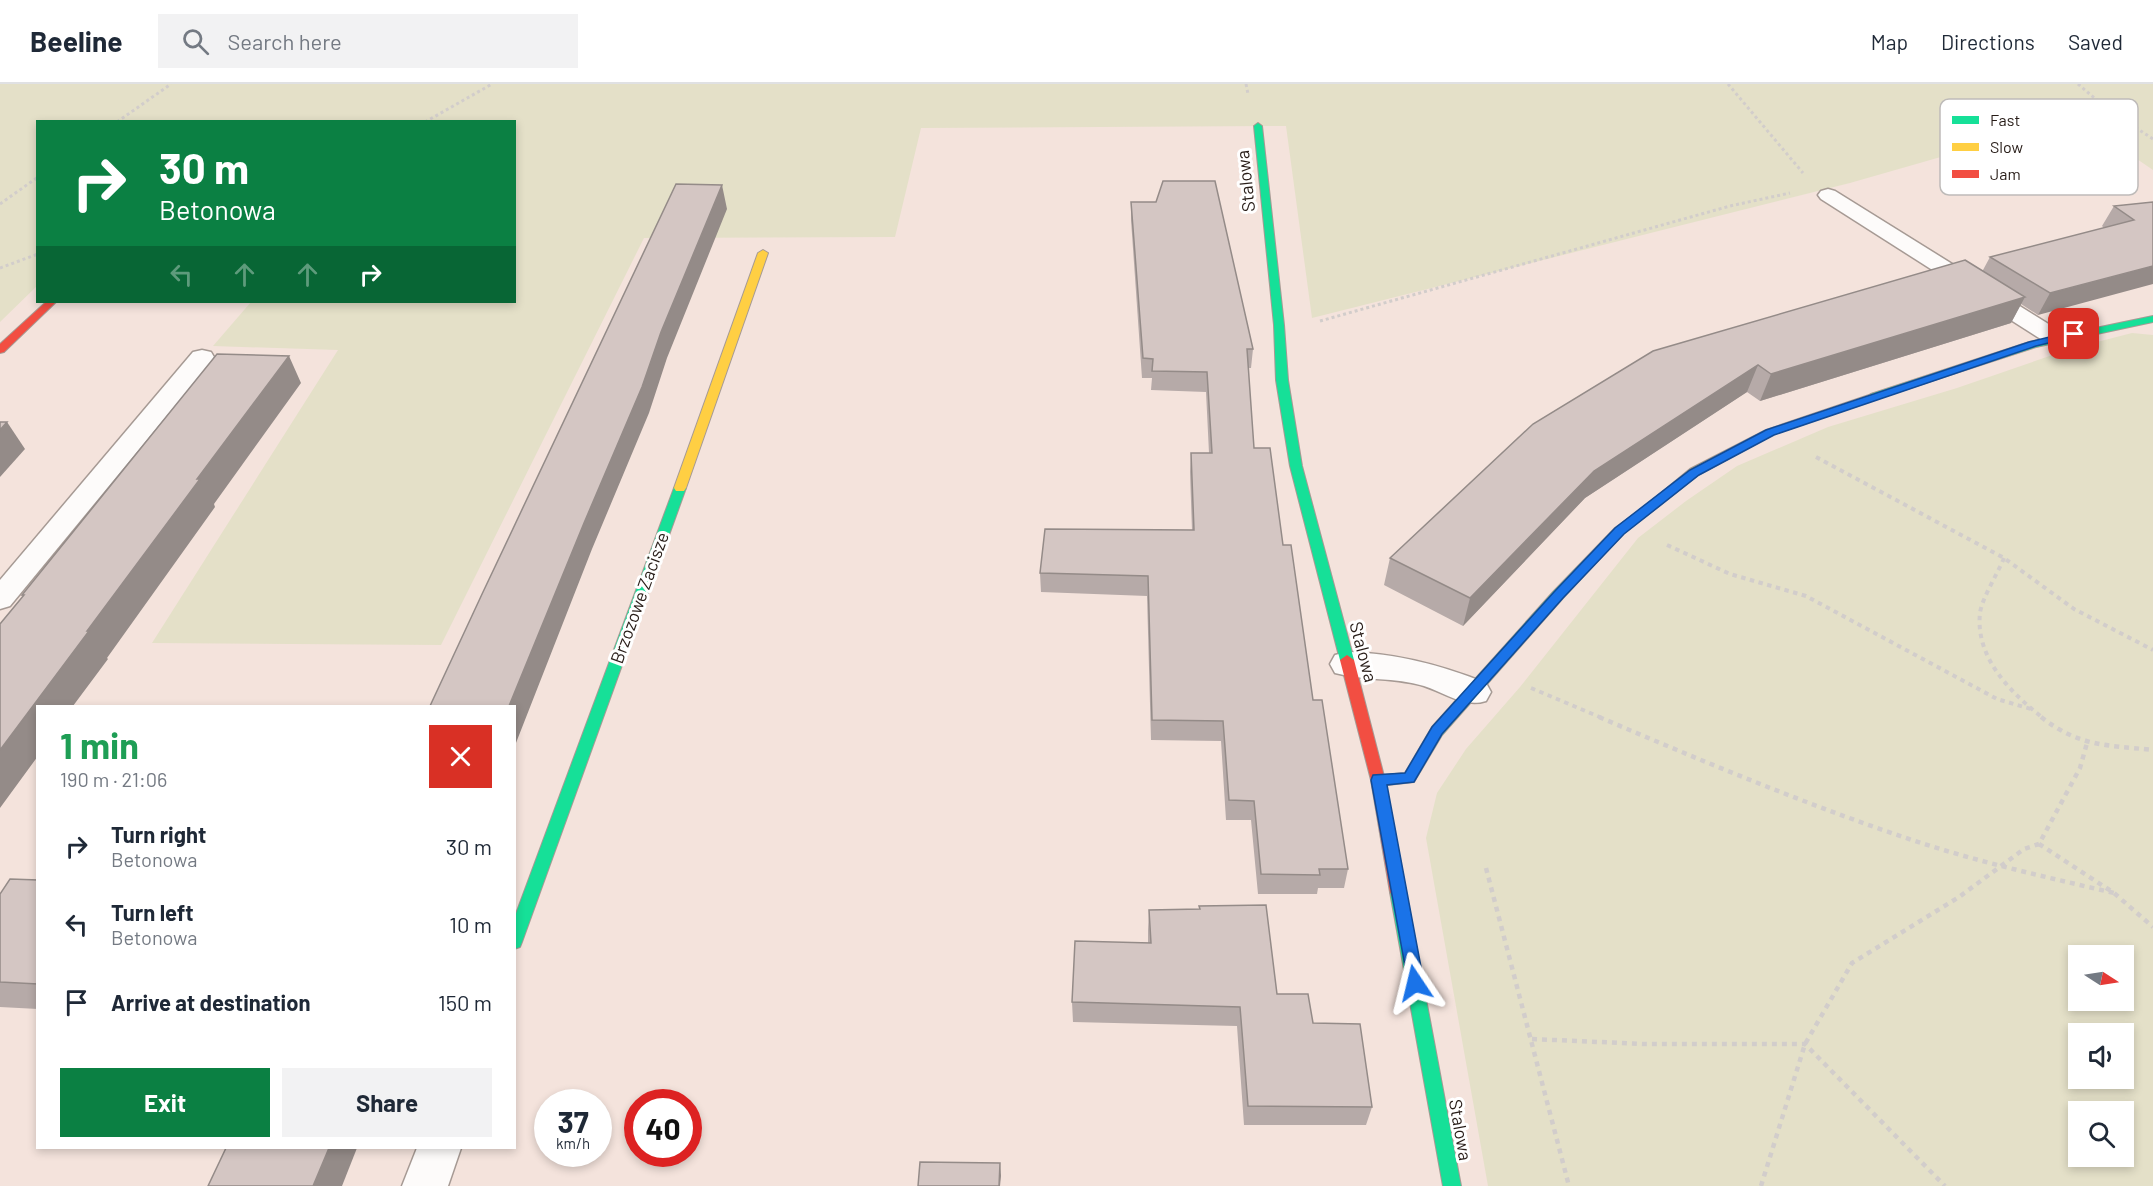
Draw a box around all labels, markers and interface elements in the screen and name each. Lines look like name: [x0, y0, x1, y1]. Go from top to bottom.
search box: [158, 14, 578, 68]
text: Beeline: [30, 24, 122, 58]
icon: search: [179, 25, 212, 58]
text: Search here: [227, 28, 342, 54]
text: Map: [1871, 29, 1908, 54]
text: Directions: [1941, 29, 2035, 54]
text: Saved: [2068, 29, 2123, 54]
legend: [1940, 99, 2138, 195]
text: Fast: [1990, 110, 2020, 129]
text: Slow: [1990, 137, 2023, 156]
text: 30 m: [159, 142, 249, 192]
icon: right: [60, 144, 138, 222]
street label: Stalowa: [1231, 149, 1259, 213]
text: Jam: [1990, 164, 2021, 183]
text: Betonowa: [159, 193, 276, 225]
icon: left: [165, 258, 198, 291]
icon: ahead: [228, 258, 261, 291]
icon: ahead: [291, 258, 324, 291]
icon: right: [354, 258, 387, 291]
pin: [2048, 308, 2099, 359]
icon: arrive: [2057, 317, 2090, 350]
street label: Brzozowe Zacisze: [605, 529, 673, 666]
street label: Stalowa: [1345, 619, 1383, 684]
text: 1 min: [60, 723, 139, 766]
button: close: [429, 725, 492, 788]
text: 190 m · 21:06: [60, 767, 167, 791]
text: Turn right: [111, 821, 206, 847]
icon: right: [60, 830, 93, 863]
text: 30 m: [446, 833, 492, 859]
text: Betonowa: [111, 847, 198, 871]
text: Turn left: [111, 899, 194, 925]
icon: left: [60, 908, 93, 941]
text: 10 m: [449, 911, 492, 937]
text: Betonowa: [111, 925, 198, 949]
north arrow: [2068, 945, 2134, 1011]
map controls: [2068, 945, 2134, 1167]
position arrow: [1383, 951, 1447, 1015]
icon: arrive: [60, 986, 93, 1019]
text: Arrive at destination: [111, 989, 310, 1015]
text: 150 m: [438, 989, 492, 1015]
button: sound: [2068, 1023, 2134, 1089]
button: Exit: [60, 1068, 270, 1137]
button: Share: [282, 1068, 492, 1137]
speed limit sign: 40: [624, 1089, 702, 1167]
street label: Stalowa: [1445, 1097, 1477, 1162]
button: search: [2068, 1101, 2134, 1167]
text: 37: [557, 1103, 589, 1139]
text: km/h: [556, 1134, 590, 1152]

